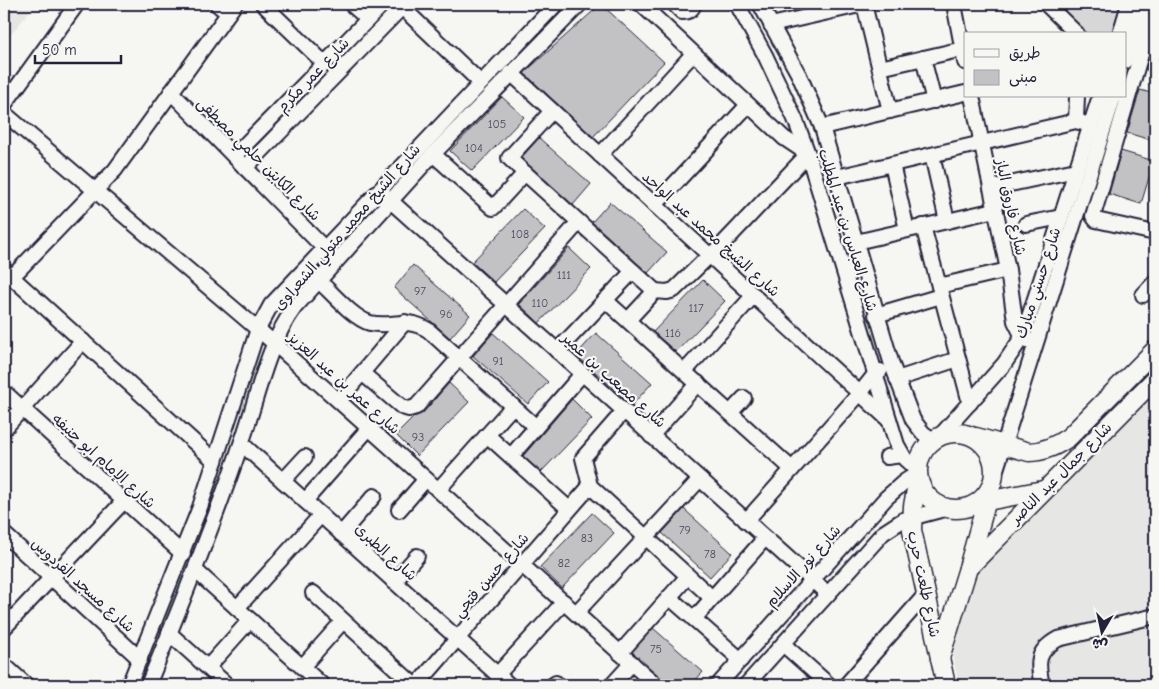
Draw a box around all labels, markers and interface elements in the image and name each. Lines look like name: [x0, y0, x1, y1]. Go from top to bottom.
scale bar: [35, 32, 121, 64]
legend: [964, 32, 1126, 98]
street label: شارع عمر مكرم: [273, 34, 355, 118]
text: 50 m: [42, 41, 77, 59]
text: طريق: [1009, 44, 1041, 62]
text: مبنى: [1009, 68, 1037, 87]
street label: شارع الكابتن حلمي مصطفى: [191, 94, 324, 227]
house number: 105: [488, 117, 506, 131]
street label: شارع الشيخ محمد متولي الشعراوى: [270, 140, 427, 316]
house number: 104: [465, 141, 483, 155]
street label: شارع العباس بن عبد المطلب: [814, 146, 881, 314]
street label: شارع فاروق الباز: [991, 156, 1030, 257]
street label: شارع الشيخ محمد عبد الواحد: [638, 167, 784, 301]
street label: شارع حسني مبارك: [1012, 225, 1068, 342]
house number: 108: [511, 227, 529, 241]
house number: 111: [557, 268, 571, 282]
house number: 97: [414, 284, 426, 298]
house number: 110: [532, 296, 548, 310]
house number: 117: [688, 301, 704, 315]
house number: 96: [440, 307, 452, 321]
house number: 116: [665, 326, 681, 340]
street label: شارع عمر بن عبد العزيز: [282, 327, 404, 439]
street label: شارع مصعب بن عمير: [556, 327, 670, 432]
house number: 91: [492, 354, 504, 368]
street label: شارع الإمام ابو حنيفه: [47, 410, 159, 514]
street label: شارع جمال عبد الناصر: [1006, 418, 1116, 529]
house number: 93: [412, 430, 424, 444]
street label: شارع الطبرى: [351, 519, 421, 585]
street label: شارع نور الاسلام: [761, 521, 846, 612]
house number: 79: [679, 523, 691, 537]
street label: شارع حسن فتحي: [449, 529, 536, 624]
street label: شارع طلعت حرب: [903, 529, 944, 639]
house number: 83: [581, 531, 593, 545]
street label: شارع مسجد الفردوس: [27, 534, 138, 637]
house number: 78: [704, 547, 716, 561]
house number: 82: [558, 556, 570, 570]
north arrow: [1076, 606, 1126, 656]
text: ش: [1091, 635, 1109, 654]
house number: 75: [650, 642, 662, 656]

